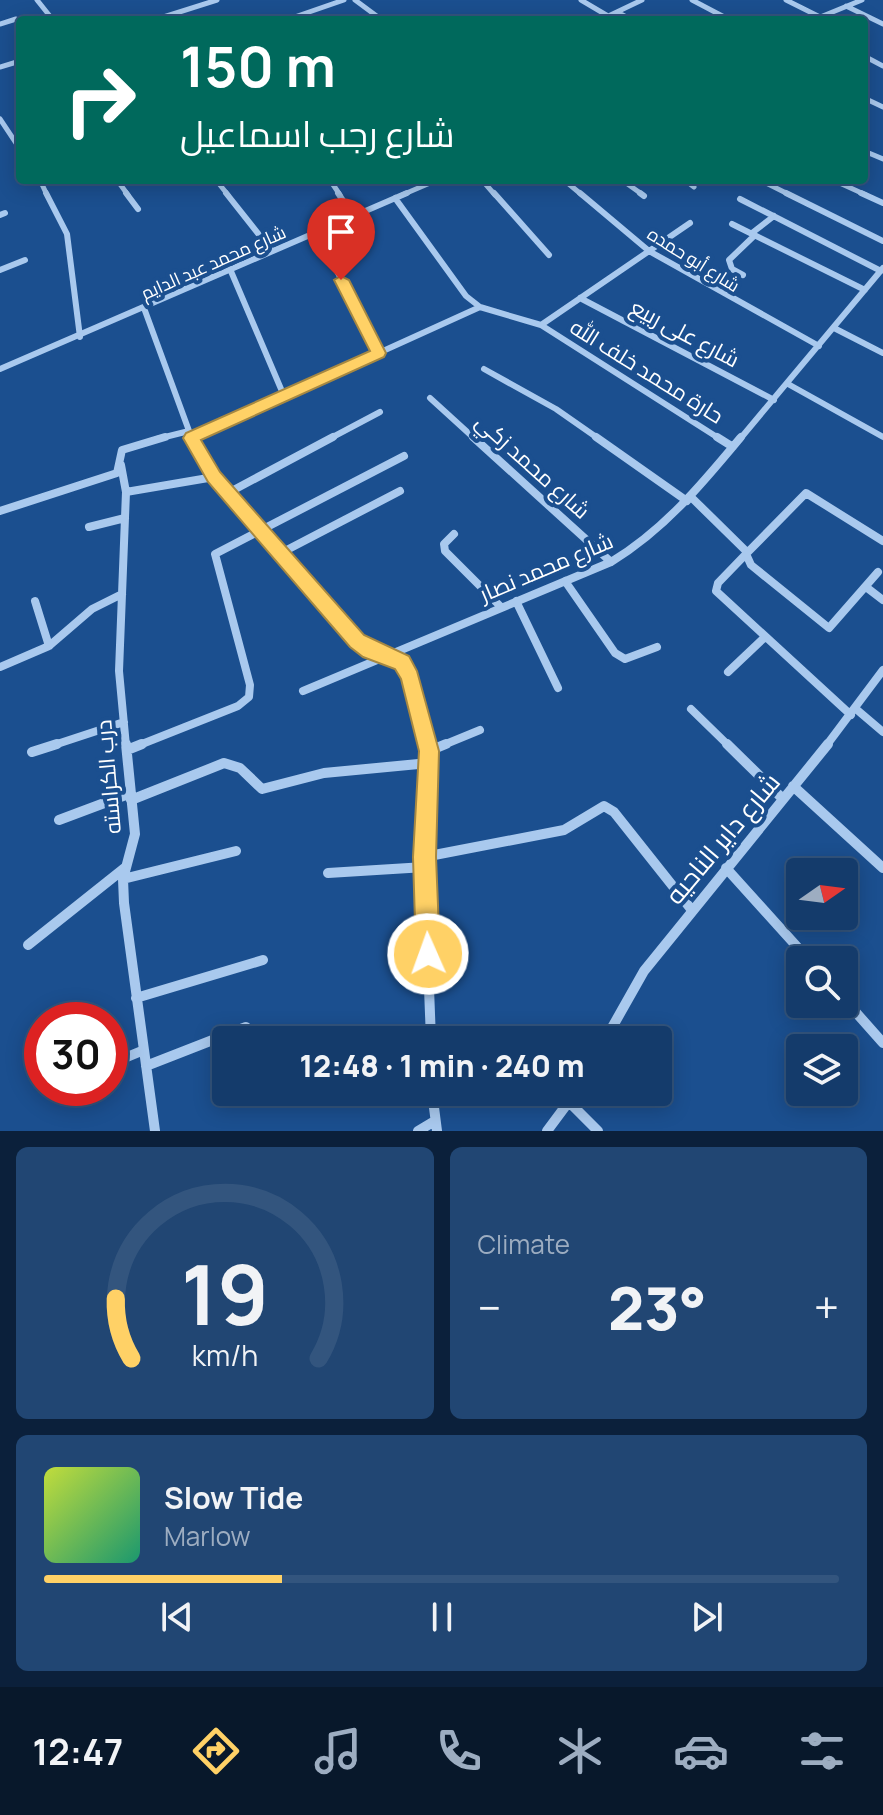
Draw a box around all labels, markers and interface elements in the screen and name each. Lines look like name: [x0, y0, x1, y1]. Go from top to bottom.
text: 150 m: [180, 27, 336, 104]
icon: right: [48, 48, 152, 152]
text: شارع رجب اسماعيل: [180, 109, 454, 158]
pin: [307, 198, 375, 280]
icon: arrive: [319, 210, 363, 254]
street label: شارع محمد عبد الدايم: [137, 219, 290, 306]
street label: شارع أبو حمده: [643, 221, 745, 298]
street label: شارع على ربيع: [625, 292, 745, 374]
street label: حارة محمد خلف الله: [564, 312, 730, 430]
street label: شارع محمد زكي: [468, 407, 597, 527]
street label: شارع محمد نصار: [473, 525, 617, 609]
street label: درب الكراسته: [88, 719, 128, 835]
street label: شارع داير الناحيه: [656, 765, 788, 911]
north arrow: [786, 858, 858, 930]
map controls: [786, 858, 858, 1106]
position arrow: [386, 912, 470, 996]
button: search: [786, 946, 858, 1018]
speed limit sign: 30: [24, 1002, 128, 1106]
button: layers: [786, 1034, 858, 1106]
text: 12:48 · 1 min · 240 m: [299, 1045, 585, 1086]
text: Climate: [478, 1226, 570, 1262]
text: 19: [181, 1236, 269, 1350]
text: 23°: [608, 1266, 707, 1348]
text: −: [478, 1277, 501, 1337]
text: +: [814, 1277, 839, 1337]
text: km/h: [192, 1336, 258, 1375]
text: Slow Tide: [164, 1477, 303, 1518]
text: Marlow: [164, 1518, 251, 1554]
icon: previous: [155, 1595, 199, 1639]
icon: pause: [420, 1595, 464, 1639]
icon: next: [685, 1595, 729, 1639]
icon: directions: [188, 1723, 244, 1779]
icon: music: [310, 1723, 366, 1779]
icon: phone: [431, 1723, 487, 1779]
icon: climate: [552, 1723, 608, 1779]
icon: car: [673, 1723, 729, 1779]
icon: filters: [794, 1723, 850, 1779]
text: 12:47: [33, 1727, 123, 1776]

